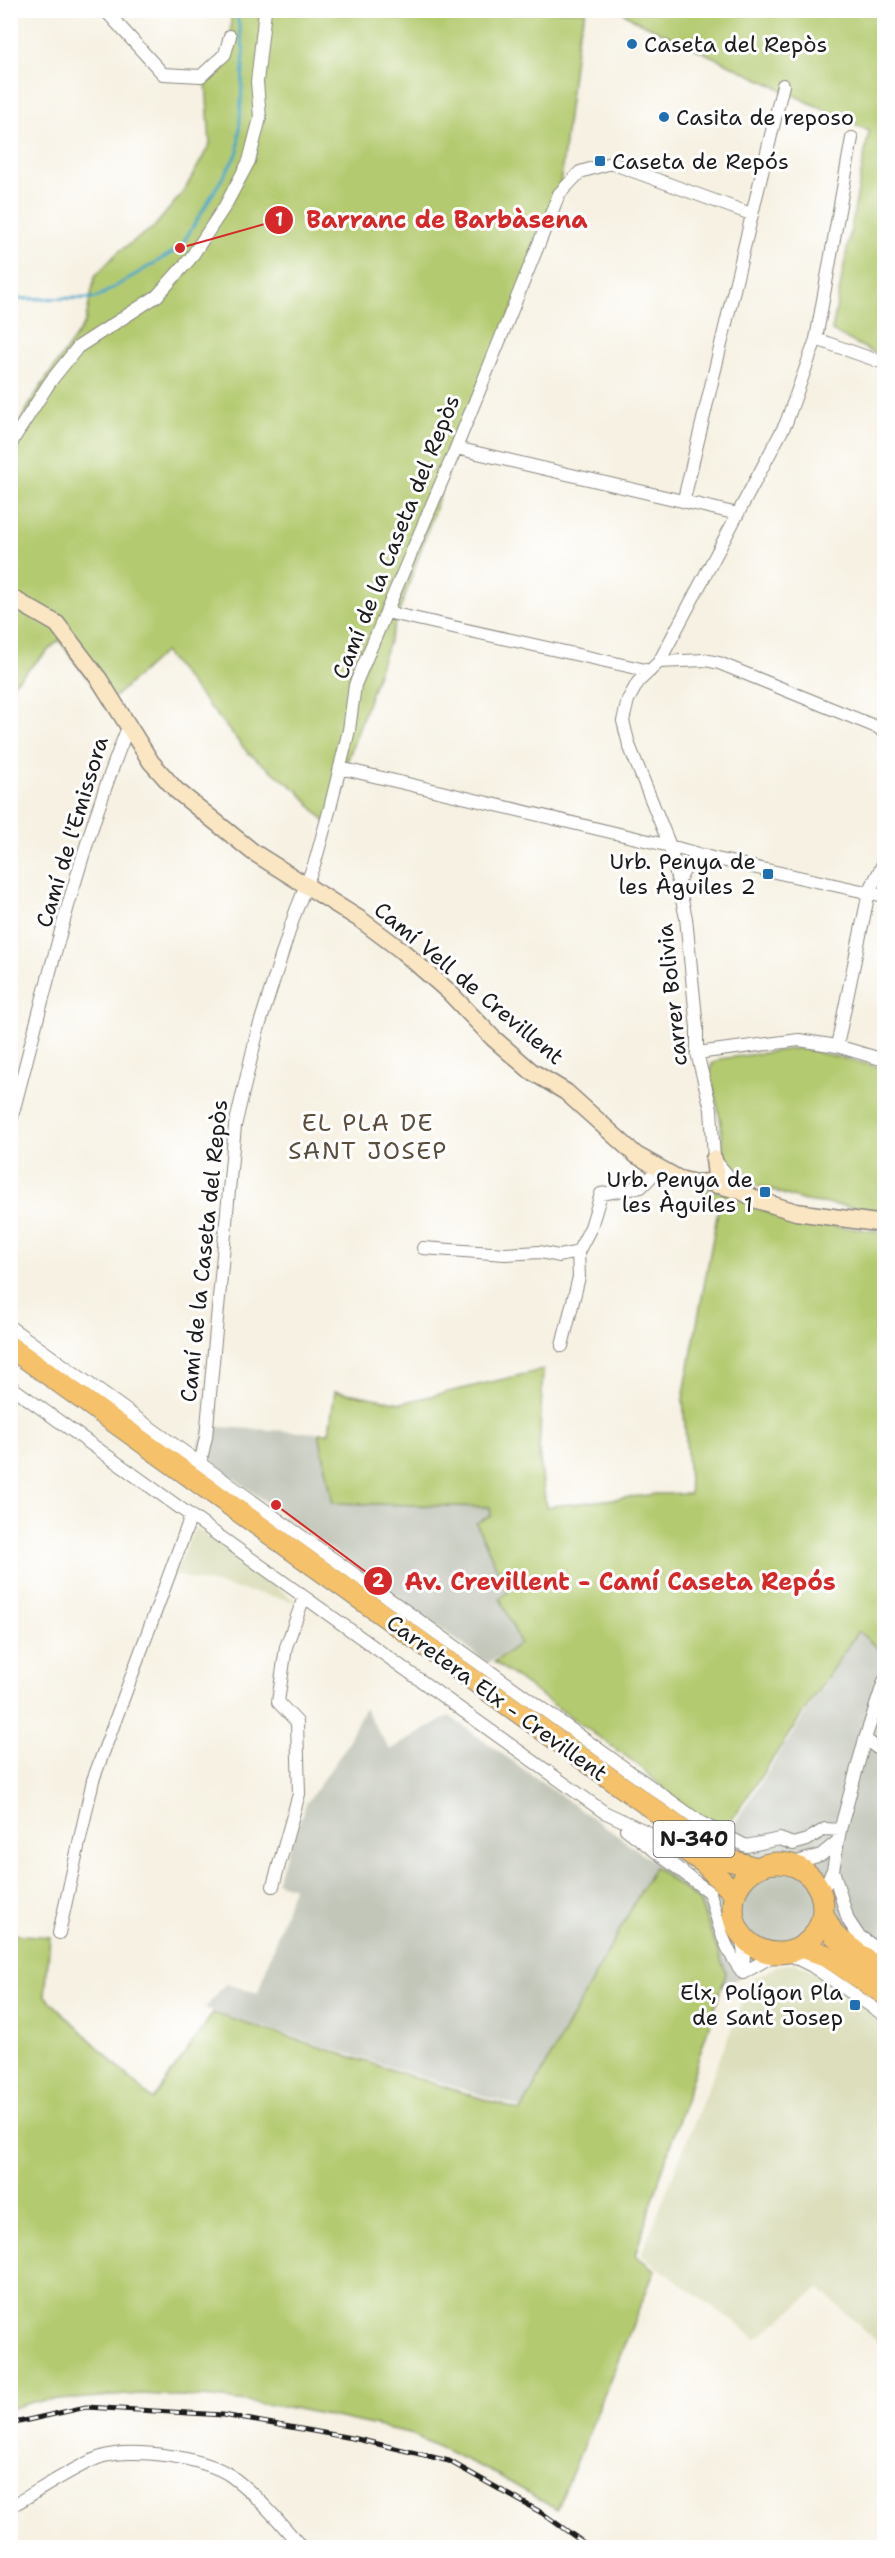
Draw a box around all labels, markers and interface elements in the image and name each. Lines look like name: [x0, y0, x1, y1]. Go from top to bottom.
place label: Caseta del Repòs: [644, 30, 827, 59]
marker: Caseta del Repòs: [625, 37, 639, 51]
place label: Casita de reposo: [676, 103, 854, 132]
marker: Casita de reposo: [657, 110, 671, 124]
place label: Caseta de Repós: [612, 147, 789, 176]
marker: Caseta de Repós: [593, 154, 607, 168]
callout: Barranc de Barbàsena: [264, 199, 600, 241]
text: Barranc de Barbàsena: [306, 204, 588, 236]
text: 1: [275, 208, 283, 232]
street label: Camí de la Caseta del Repòs: [326, 391, 466, 683]
street label: Camí de l'Emissora: [29, 733, 115, 931]
place label: Urb. Penya de les Àguiles 2: [610, 847, 756, 901]
marker: Urb. Penya de les Àguiles 2: [761, 867, 775, 881]
street label: Camí Vell de Crevillent: [368, 895, 570, 1071]
street label: carrer Bolivia: [650, 922, 694, 1068]
street label: Camí de la Caseta del Repòs: [174, 1098, 234, 1404]
district label: EL PLA DE SANT JOSEP: [288, 1107, 448, 1167]
place label: Urb. Penya de les Àguiles 1: [607, 1165, 753, 1219]
marker: Urb. Penya de les Àguiles 1: [758, 1185, 772, 1199]
callout: Av. Crevillent - Camí Caseta Repós: [363, 1560, 848, 1602]
text: Av. Crevillent - Camí Caseta Repós: [404, 1566, 836, 1598]
text: 2: [372, 1569, 385, 1593]
street label: Carretera Elx - Crevillent: [381, 1608, 613, 1788]
road number: N-340: [654, 1821, 734, 1857]
place label: Elx, Polígon Pla de Sant Josep: [680, 1978, 843, 2032]
marker: Elx, Polígon Pla de Sant Josep: [848, 1998, 862, 2012]

